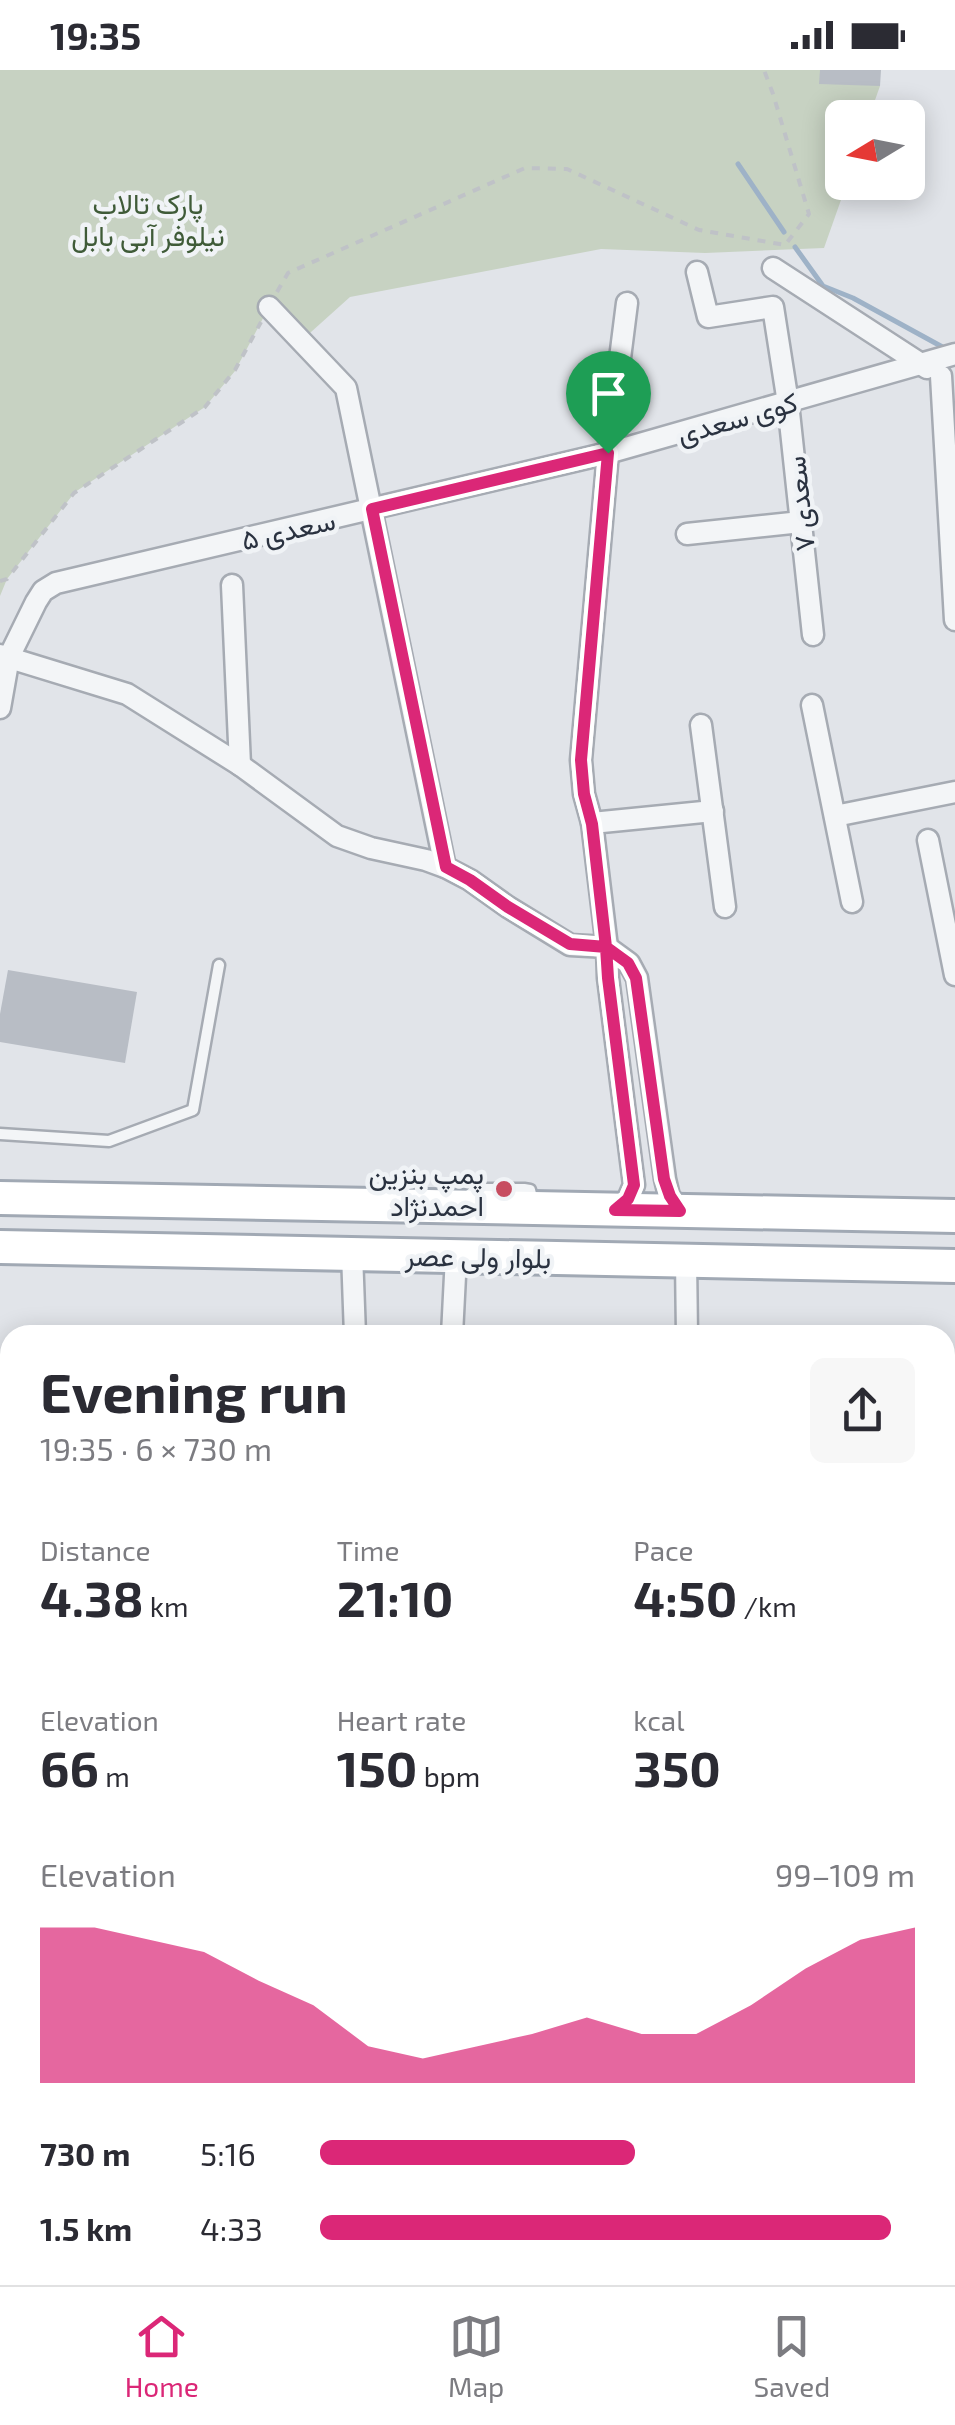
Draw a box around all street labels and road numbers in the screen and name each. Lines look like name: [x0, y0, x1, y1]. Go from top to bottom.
street label: کوی سعدی: [673, 384, 802, 452]
street label: سعدی ۷: [777, 455, 822, 553]
street label: سعدی ۵: [238, 502, 339, 557]
street label: بلوار ولی عصر: [404, 1238, 551, 1276]

